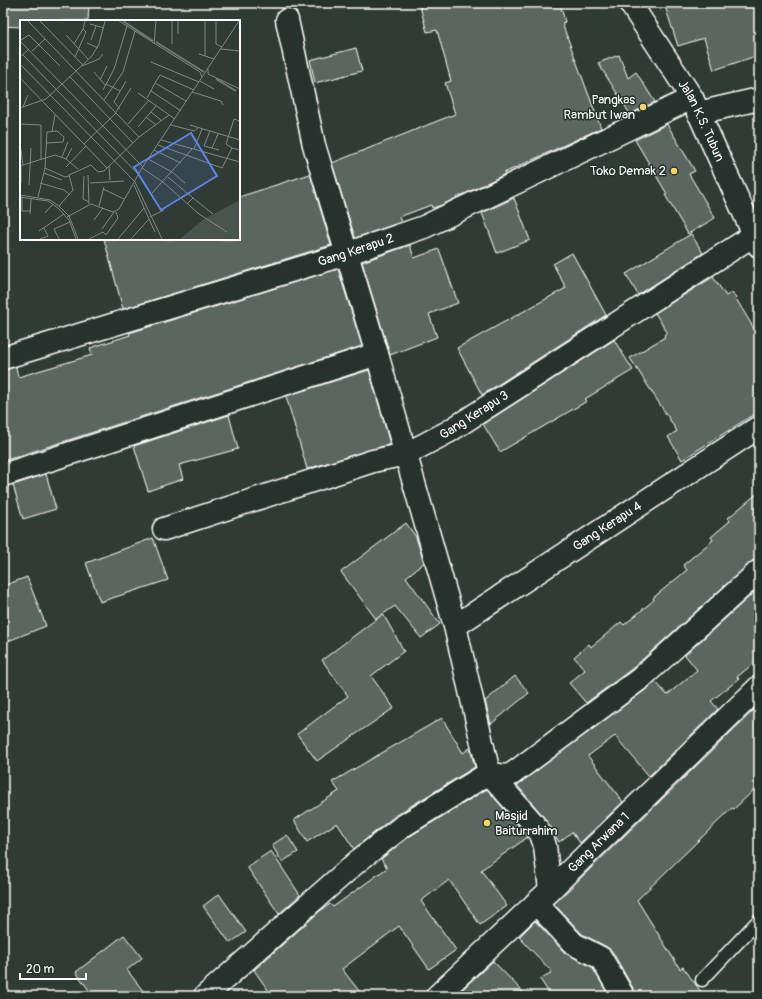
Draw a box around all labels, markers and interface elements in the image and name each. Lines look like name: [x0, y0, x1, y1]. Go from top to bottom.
inset map: [20, 20, 240, 240]
street label: Jalan K.S. Tubun: [674, 77, 728, 164]
place label: Pangkas Rambut Iwan: [563, 92, 635, 123]
marker: Pangkas Rambut Iwan: [638, 102, 648, 112]
place label: Toko Demak 2: [590, 163, 666, 179]
marker: Toko Demak 2: [669, 166, 679, 176]
street label: Gang Kerapu 2: [316, 230, 396, 270]
street label: Gang Kerapu 3: [437, 387, 512, 443]
street label: Gang Kerapu 4: [570, 498, 645, 555]
place label: Masjid Baiturrahim: [495, 808, 558, 839]
street label: Gang Arwana 1: [565, 809, 633, 876]
marker: Masjid Baiturrahim: [482, 818, 492, 828]
scale bar: [20, 955, 86, 981]
text: 20 m: [26, 962, 55, 977]

